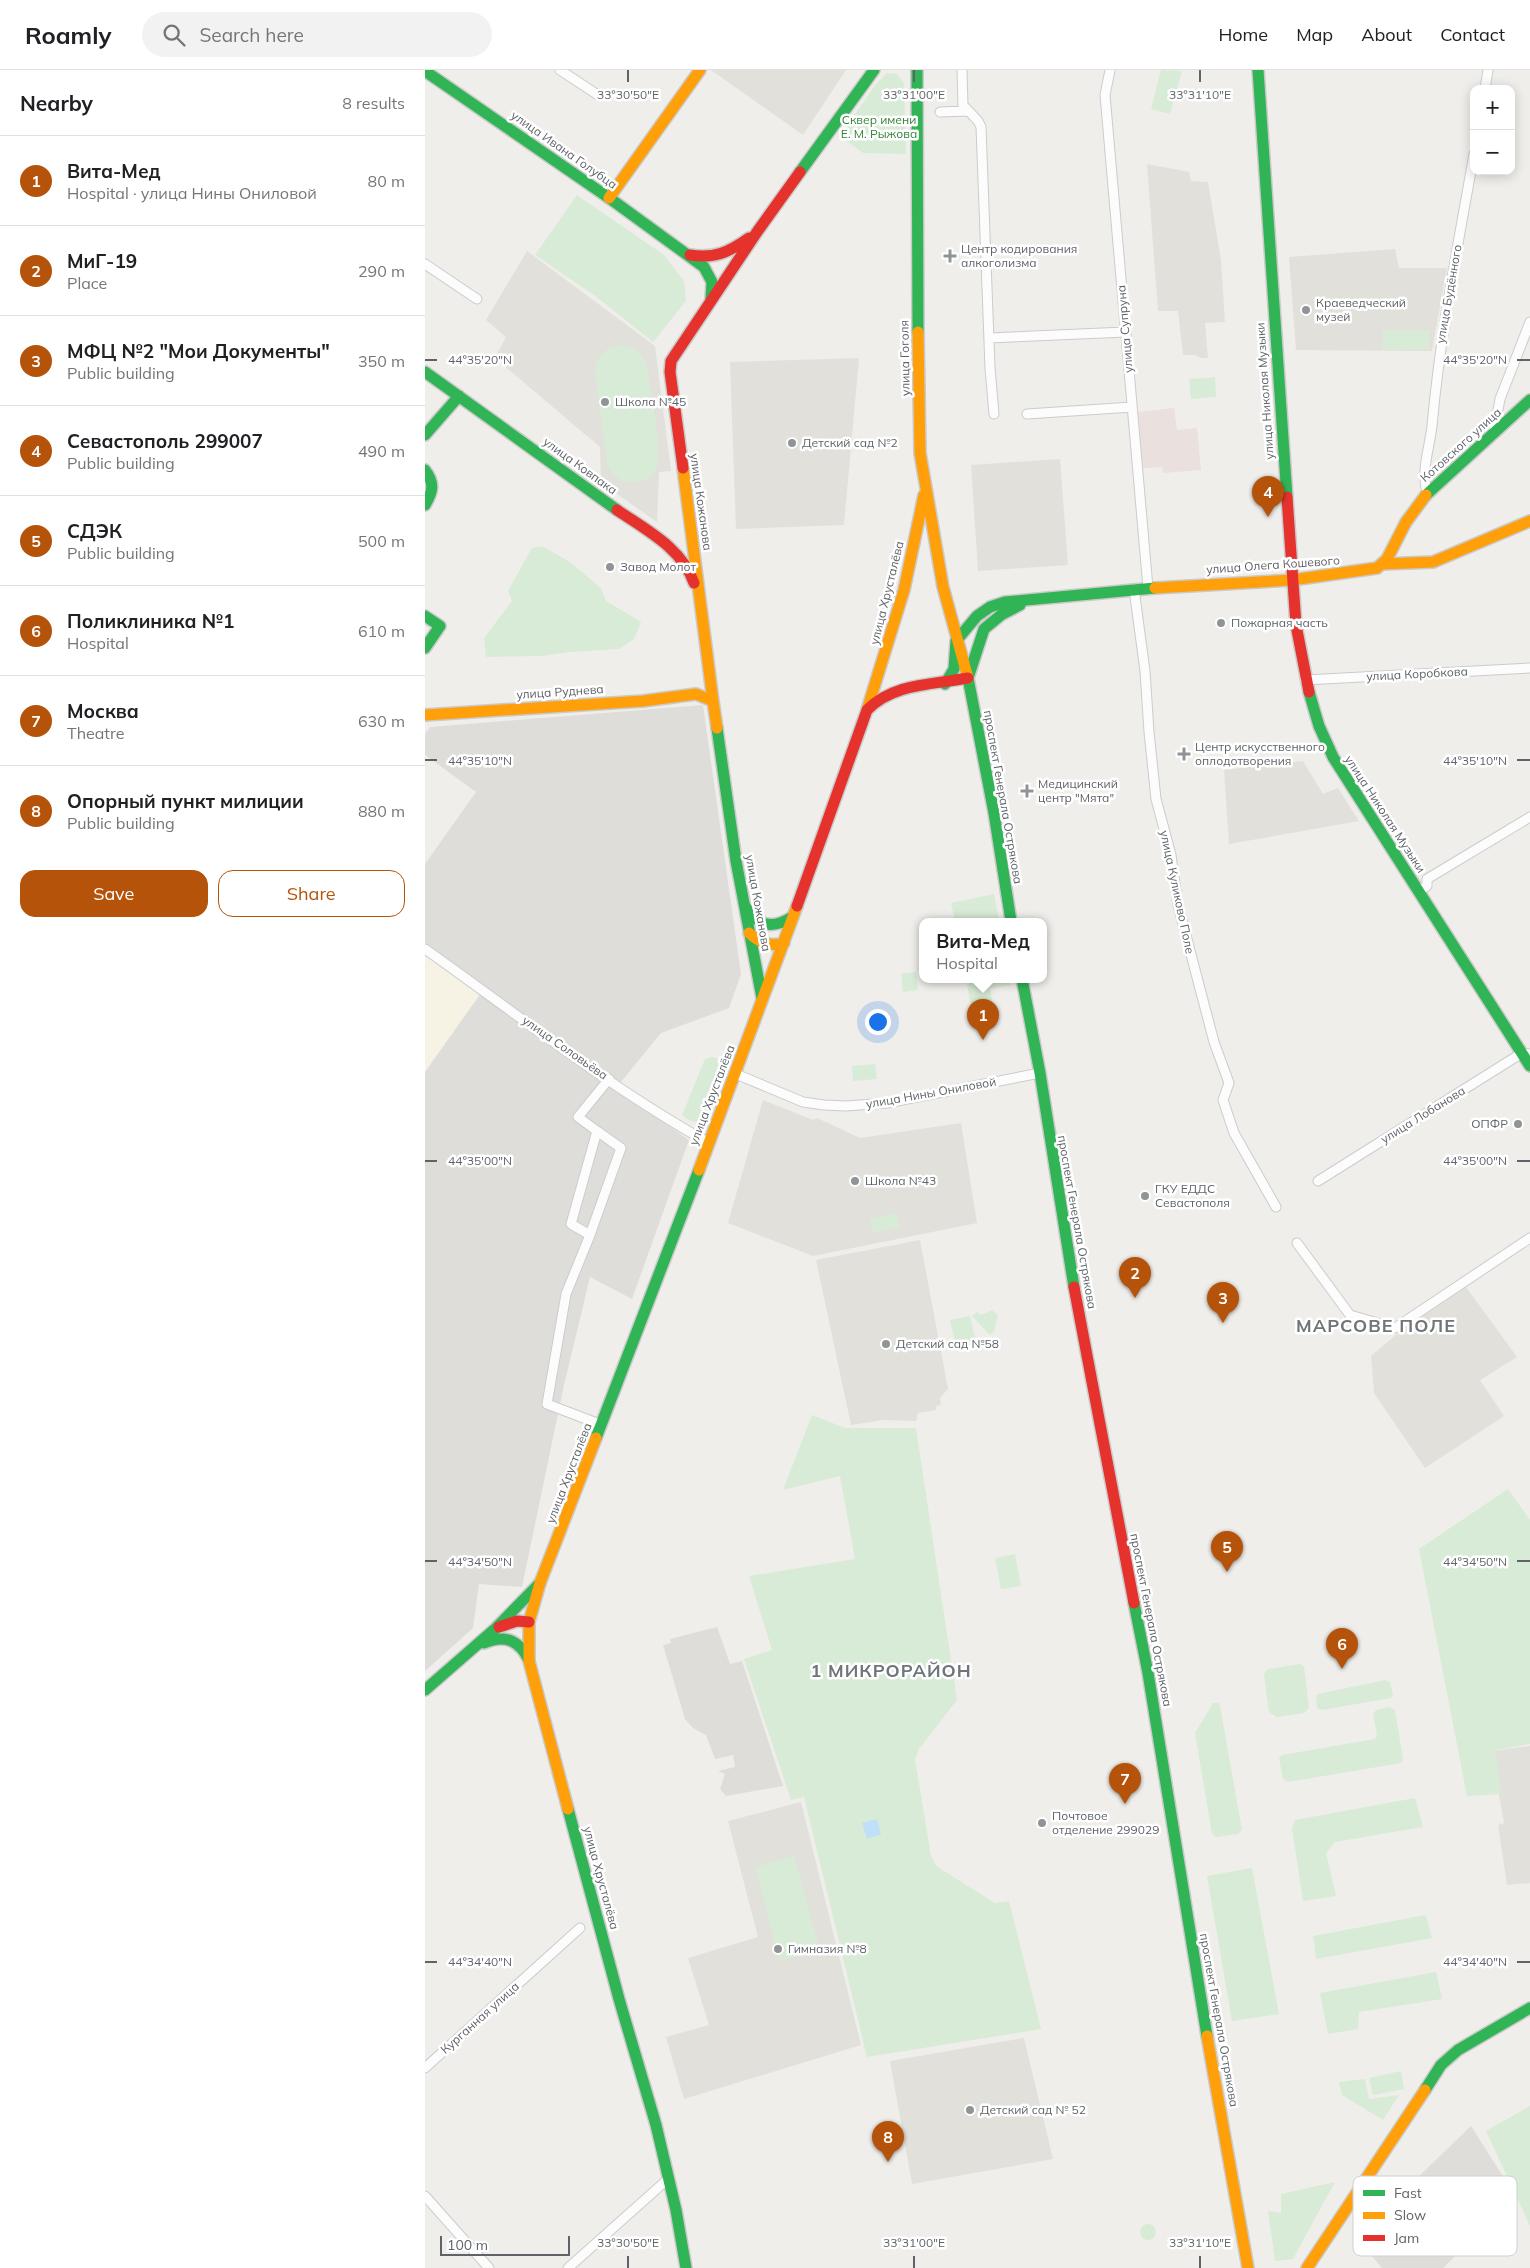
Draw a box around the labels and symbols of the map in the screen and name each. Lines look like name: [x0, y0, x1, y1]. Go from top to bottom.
text: 33°30'50"E: [597, 87, 659, 102]
text: 33°31'00"E: [883, 87, 945, 102]
text: 33°31'10"E: [1169, 87, 1231, 102]
street label: улица Ивана Голубца: [508, 107, 620, 192]
park label: Сквер имени Е. М. Рыжова: [841, 112, 917, 141]
place label: Центр кодирования алкоголизма: [961, 241, 1077, 270]
street label: улица Будённого: [1432, 243, 1465, 345]
marker: Центр кодирования алкоголизма: [943, 249, 957, 263]
street label: улица Супруна: [1113, 285, 1136, 374]
place label: Краеведческий музей: [1316, 295, 1406, 324]
marker: Краеведческий музей: [1300, 304, 1312, 316]
street label: улица Гоголя: [896, 320, 913, 396]
street label: улица Николая Музыки: [1252, 322, 1277, 460]
text: 44°35'20"N: [448, 352, 512, 367]
text: 44°35'20"N: [1443, 352, 1507, 367]
place label: Школа №45: [615, 394, 686, 409]
marker: Школа №45: [599, 396, 611, 408]
street label: Котовского улица: [1417, 404, 1504, 485]
street label: улица Ковпака: [540, 434, 620, 497]
place label: Детский сад №2: [802, 435, 898, 450]
marker: Детский сад №2: [786, 437, 798, 449]
street label: улица Кожанова: [687, 452, 716, 552]
pin: 4: [1252, 476, 1284, 517]
street label: улица Хрусталёва: [866, 540, 907, 646]
street label: улица Олега Кошевого: [1206, 552, 1340, 577]
place label: Завод Молот: [620, 559, 696, 574]
marker: Завод Молот: [604, 561, 616, 573]
place label: Пожарная часть: [1231, 615, 1328, 630]
marker: Пожарная часть: [1215, 617, 1227, 629]
street label: улица Коробкова: [1366, 663, 1468, 684]
street label: улица Руднева: [516, 681, 604, 702]
street label: проспект Генерала Острякова: [981, 709, 1026, 885]
place label: Центр искусственного оплодотворения: [1195, 739, 1325, 768]
marker: Центр искусственного оплодотворения: [1177, 747, 1191, 761]
street label: улица Николая Музыки: [1342, 752, 1429, 875]
text: 44°35'10"N: [448, 753, 512, 768]
text: 44°35'10"N: [1443, 753, 1507, 768]
place label: Медицинский центр "Мята": [1038, 776, 1118, 805]
marker: Медицинский центр "Мята": [1020, 784, 1034, 798]
street label: улица Куликово Поле: [1157, 829, 1198, 955]
street label: улица Кожанова: [743, 853, 774, 953]
pin: 1: [967, 999, 999, 1040]
your location: [865, 1009, 891, 1035]
street label: улица Соловьёва: [520, 1012, 611, 1083]
street label: улица Хрусталёва: [686, 1043, 738, 1147]
street label: улица Нины Ониловой: [865, 1074, 997, 1111]
street label: улица Лобанова: [1378, 1083, 1468, 1147]
place label: ОПФР: [1471, 1116, 1508, 1131]
marker: ОПФР: [1512, 1118, 1524, 1130]
street label: проспект Генерала Острякова: [1055, 1134, 1100, 1310]
text: 44°35'00"N: [448, 1153, 512, 1168]
text: 44°35'00"N: [1443, 1153, 1507, 1168]
place label: Школа №43: [865, 1173, 936, 1188]
marker: Школа №43: [849, 1175, 861, 1187]
place label: ГКУ ЕДДС Севастополя: [1155, 1181, 1230, 1210]
marker: ГКУ ЕДДС Севастополя: [1139, 1190, 1151, 1202]
pin: 2: [1119, 1257, 1151, 1298]
pin: 3: [1207, 1282, 1239, 1323]
district label: МАРСОВЕ ПОЛЕ: [1296, 1314, 1456, 1337]
place label: Детский сад №58: [896, 1336, 999, 1351]
marker: Детский сад №58: [880, 1338, 892, 1350]
street label: улица Хрусталёва: [543, 1421, 595, 1525]
pin: 5: [1211, 1531, 1243, 1572]
street label: проспект Генерала Острякова: [1127, 1532, 1176, 1708]
text: 44°34'50"N: [448, 1554, 512, 1569]
text: 44°34'50"N: [1443, 1554, 1507, 1569]
pin: 6: [1326, 1628, 1358, 1669]
district label: 1 МИКРОРАЙОН: [810, 1659, 972, 1682]
pin: 7: [1109, 1763, 1141, 1804]
place label: Почтовое отделение 299029: [1052, 1808, 1159, 1837]
marker: Почтовое отделение 299029: [1036, 1817, 1048, 1829]
street label: улица Хрусталёва: [581, 1825, 622, 1931]
street label: проспект Генерала Острякова: [1197, 1932, 1242, 2108]
place label: Гимназия №8: [788, 1941, 867, 1956]
marker: Гимназия №8: [772, 1943, 784, 1955]
text: 44°34'40"N: [448, 1954, 512, 1969]
text: 44°34'40"N: [1443, 1954, 1507, 1969]
street label: Курганная улица: [437, 1978, 522, 2057]
place label: Детский сад № 52: [980, 2102, 1086, 2117]
marker: Детский сад № 52: [964, 2104, 976, 2116]
pin: 8: [872, 2121, 904, 2162]
legend: [1353, 2176, 1517, 2256]
text: Fast: [1394, 2184, 1422, 2202]
text: Slow: [1394, 2206, 1426, 2224]
text: Jam: [1394, 2229, 1419, 2247]
scale bar: [440, 2233, 570, 2256]
text: 33°30'50"E: [597, 2235, 659, 2250]
text: 33°31'00"E: [883, 2235, 945, 2250]
text: 33°31'10"E: [1169, 2235, 1231, 2250]

